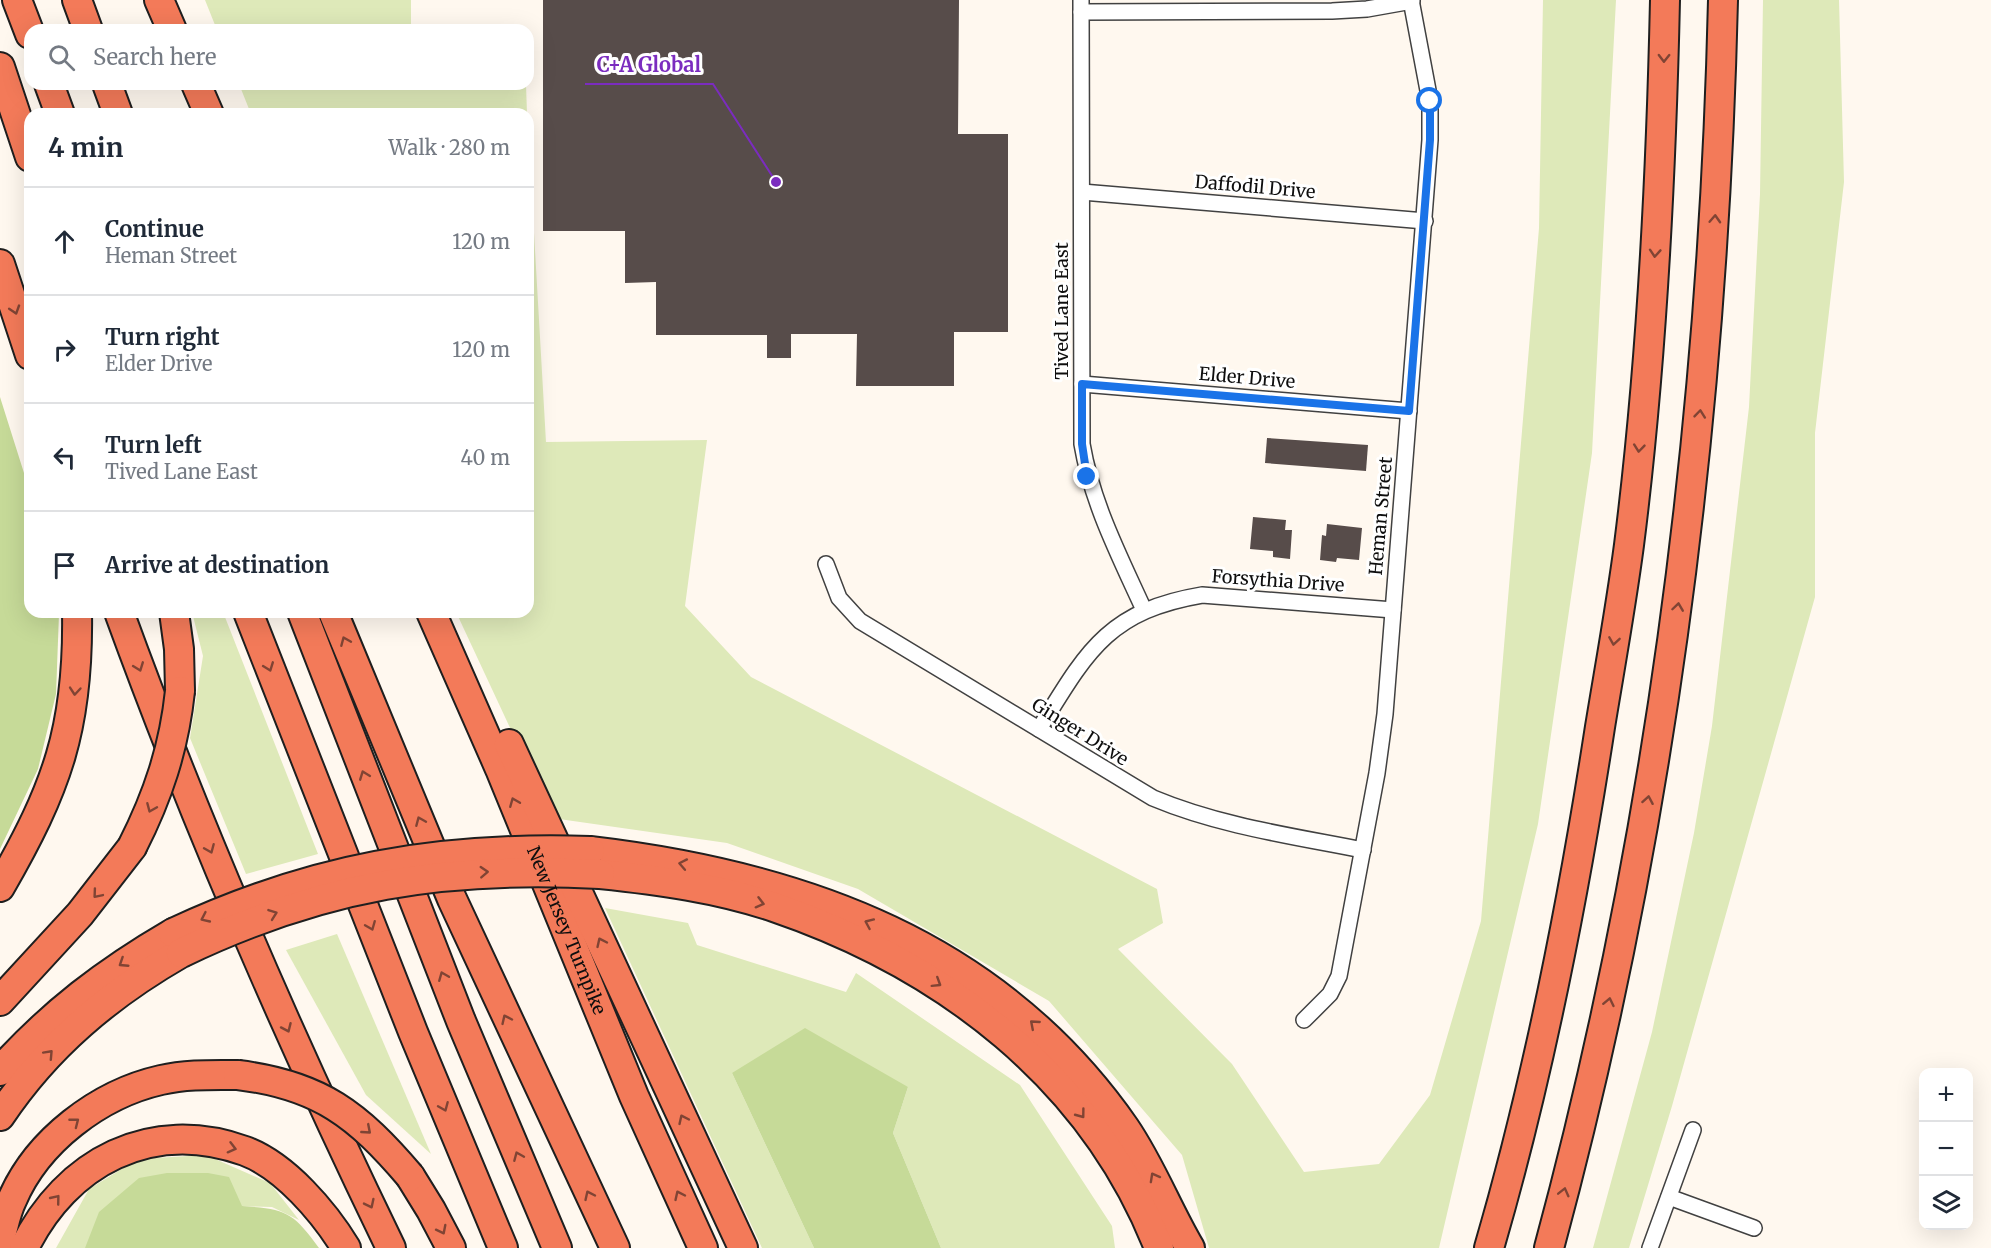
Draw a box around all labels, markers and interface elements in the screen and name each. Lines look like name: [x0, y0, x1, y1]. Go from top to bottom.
search box: [24, 24, 534, 90]
icon: search: [45, 41, 78, 74]
text: Search here: [93, 43, 216, 71]
callout: C+A Global: [585, 46, 713, 84]
text: C+A Global: [597, 52, 702, 77]
one-way arrow: [1657, 54, 1670, 63]
route start: [1416, 87, 1442, 113]
text: 4 min: [48, 131, 123, 164]
text: Walk · 280 m: [388, 135, 510, 160]
street label: Daffodil Drive: [1194, 170, 1316, 203]
text: Continue: [105, 215, 204, 243]
one-way arrow: [1708, 215, 1721, 224]
icon: ahead: [48, 225, 81, 258]
text: 120 m: [452, 229, 510, 254]
street label: Tived Lane East: [1050, 242, 1073, 380]
text: Heman Street: [105, 243, 237, 268]
one-way arrow: [1648, 249, 1661, 258]
one-way arrow: [8, 304, 20, 315]
text: Turn right: [105, 323, 219, 351]
icon: right: [48, 333, 81, 366]
text: 120 m: [452, 337, 510, 362]
text: Elder Drive: [105, 351, 212, 376]
street label: Elder Drive: [1198, 362, 1296, 393]
one-way arrow: [1693, 409, 1706, 418]
text: Turn left: [105, 431, 202, 459]
icon: left: [48, 441, 81, 474]
one-way arrow: [1633, 443, 1646, 452]
text: 40 m: [460, 445, 510, 470]
street label: Heman Street: [1364, 456, 1397, 576]
text: Tived Lane East: [105, 459, 258, 484]
route end: [1073, 463, 1099, 489]
icon: arrive: [48, 549, 81, 582]
text: Arrive at destination: [105, 551, 329, 579]
street label: Forsythia Drive: [1211, 564, 1345, 597]
one-way arrow: [1672, 603, 1684, 612]
one-way arrow: [340, 636, 352, 647]
one-way arrow: [1608, 636, 1620, 646]
one-way arrow: [262, 660, 274, 671]
one-way arrow: [132, 661, 144, 672]
one-way arrow: [69, 687, 82, 696]
street label: Ginger Drive: [1028, 693, 1133, 770]
one-way arrow: [358, 770, 371, 780]
one-way arrow: [1641, 795, 1654, 805]
one-way arrow: [508, 798, 521, 808]
one-way arrow: [146, 802, 158, 813]
one-way arrow: [415, 816, 427, 827]
one-way arrow: [203, 842, 215, 853]
street label: New Jersey Turnpike: [522, 843, 611, 1018]
one-way arrow: [679, 858, 689, 871]
one-way arrow: [480, 866, 489, 879]
one-way arrow: [93, 887, 104, 898]
one-way arrow: [755, 896, 765, 909]
one-way arrow: [267, 908, 278, 921]
one-way arrow: [201, 910, 212, 922]
one-way arrow: [864, 918, 875, 930]
one-way arrow: [364, 920, 376, 931]
one-way arrow: [596, 937, 608, 948]
one-way arrow: [119, 956, 130, 967]
one-way arrow: [438, 971, 450, 982]
one-way arrow: [931, 976, 941, 988]
one-way arrow: [1602, 997, 1615, 1007]
one-way arrow: [502, 1014, 514, 1025]
one-way arrow: [1030, 1020, 1041, 1031]
one-way arrow: [280, 1021, 292, 1032]
one-way arrow: [42, 1050, 53, 1061]
map controls: [1919, 1068, 1973, 1230]
button: +: [1919, 1068, 1973, 1122]
one-way arrow: [437, 1101, 449, 1112]
one-way arrow: [1074, 1107, 1085, 1118]
one-way arrow: [678, 1114, 690, 1125]
one-way arrow: [69, 1119, 80, 1130]
button: −: [1919, 1122, 1973, 1176]
one-way arrow: [360, 1123, 371, 1134]
one-way arrow: [227, 1140, 237, 1153]
one-way arrow: [513, 1151, 525, 1162]
one-way arrow: [1150, 1172, 1161, 1183]
button: layers: [1919, 1176, 1973, 1230]
one-way arrow: [1556, 1187, 1569, 1197]
one-way arrow: [674, 1190, 686, 1201]
one-way arrow: [585, 1191, 597, 1202]
one-way arrow: [48, 1195, 59, 1206]
one-way arrow: [362, 1198, 374, 1209]
one-way arrow: [434, 1224, 446, 1235]

